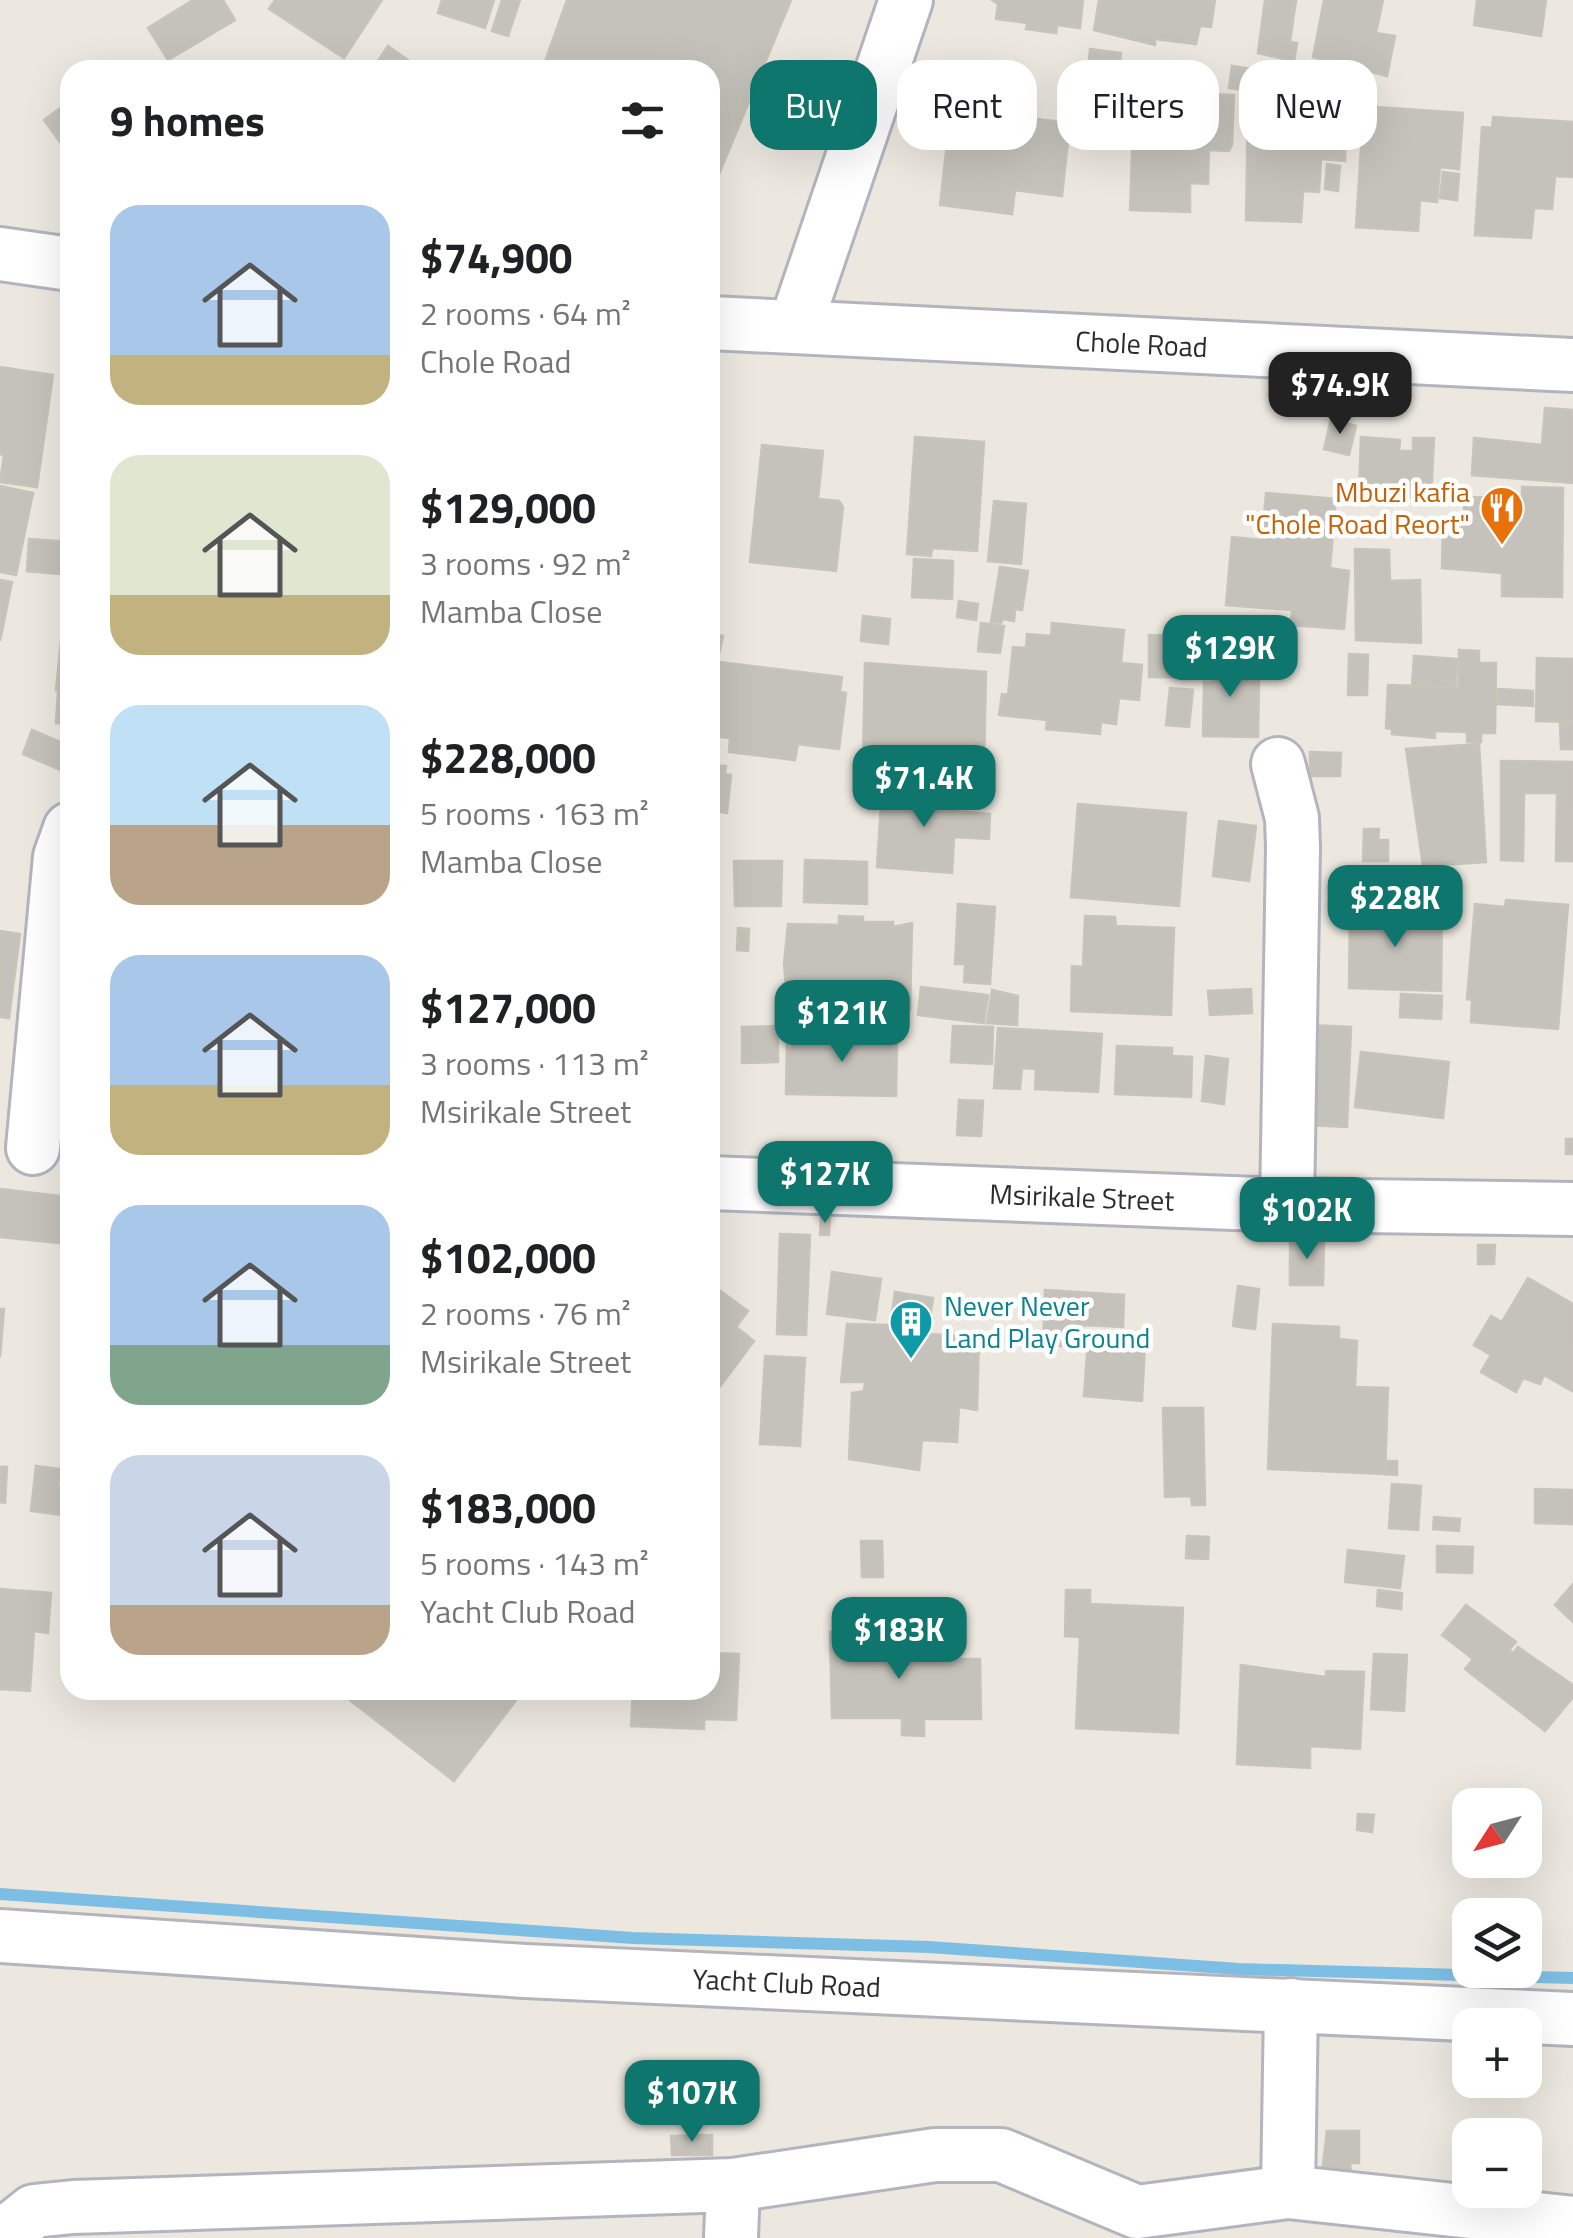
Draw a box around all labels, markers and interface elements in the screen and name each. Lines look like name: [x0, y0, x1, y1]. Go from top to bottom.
chip: Buy: [750, 60, 877, 150]
chip: Rent: [897, 60, 1037, 150]
chip: Filters: [1057, 60, 1219, 150]
chip: New: [1239, 60, 1377, 150]
text: 9 homes: [110, 88, 265, 152]
icon: filters: [615, 93, 670, 148]
text: $74,900: [420, 225, 572, 289]
icon: home: [190, 245, 310, 365]
text: 2 rooms · 64 m²: [420, 289, 631, 337]
street label: Chole Road: [1074, 319, 1209, 368]
text: Chole Road: [420, 337, 571, 385]
pin: $74.9K: [1259, 352, 1421, 437]
text: $74.9K: [1291, 360, 1389, 408]
place label: Mbuzi kafia "Chole Road Reort": [1245, 470, 1470, 545]
text: $129,000: [420, 475, 596, 539]
restaurant icon: Mbuzi kafia "Chole Road Reort": [1479, 485, 1525, 546]
icon: home: [190, 495, 310, 615]
text: 3 rooms · 92 m²: [420, 539, 631, 587]
text: Mamba Close: [420, 587, 602, 635]
pin: $129K: [1160, 615, 1300, 700]
text: $129K: [1185, 623, 1275, 671]
text: $228,000: [420, 725, 596, 789]
icon: home: [190, 745, 310, 865]
pin: $71.4K: [843, 745, 1005, 830]
text: $71.4K: [875, 753, 973, 801]
text: 5 rooms · 163 m²: [420, 789, 649, 837]
text: Mamba Close: [420, 837, 602, 885]
pin: $228K: [1325, 865, 1465, 950]
text: $228K: [1350, 873, 1440, 921]
text: $127,000: [420, 975, 596, 1039]
pin: $121K: [772, 980, 912, 1065]
text: $121K: [797, 988, 887, 1036]
icon: home: [190, 995, 310, 1115]
text: 3 rooms · 113 m²: [420, 1039, 649, 1087]
text: Msirikale Street: [420, 1087, 631, 1135]
pin: $127K: [755, 1141, 895, 1226]
text: $127K: [780, 1149, 870, 1197]
street label: Msirikale Street: [989, 1172, 1175, 1222]
pin: $102K: [1237, 1177, 1377, 1262]
text: $102K: [1262, 1185, 1352, 1233]
text: $102,000: [420, 1225, 596, 1289]
icon: home: [190, 1245, 310, 1365]
place label: Never Never Land Play Ground: [944, 1284, 1150, 1359]
text: 2 rooms · 76 m²: [420, 1289, 631, 1337]
building icon: Never Never Land Play Ground: [888, 1299, 934, 1360]
text: Msirikale Street: [420, 1337, 631, 1385]
text: $183,000: [420, 1475, 596, 1539]
icon: home: [190, 1495, 310, 1615]
text: 5 rooms · 143 m²: [420, 1539, 649, 1587]
text: Yacht Club Road: [420, 1587, 635, 1635]
pin: $183K: [829, 1597, 969, 1682]
text: $183K: [854, 1605, 944, 1653]
north arrow: [1452, 1788, 1542, 1878]
map controls: [1452, 1788, 1542, 2208]
button: layers: [1452, 1898, 1542, 1988]
street label: Yacht Club Road: [691, 1957, 882, 2008]
button: +: [1452, 2008, 1542, 2098]
pin: $107K: [622, 2060, 762, 2145]
text: $107K: [647, 2068, 737, 2116]
button: −: [1452, 2118, 1542, 2208]

